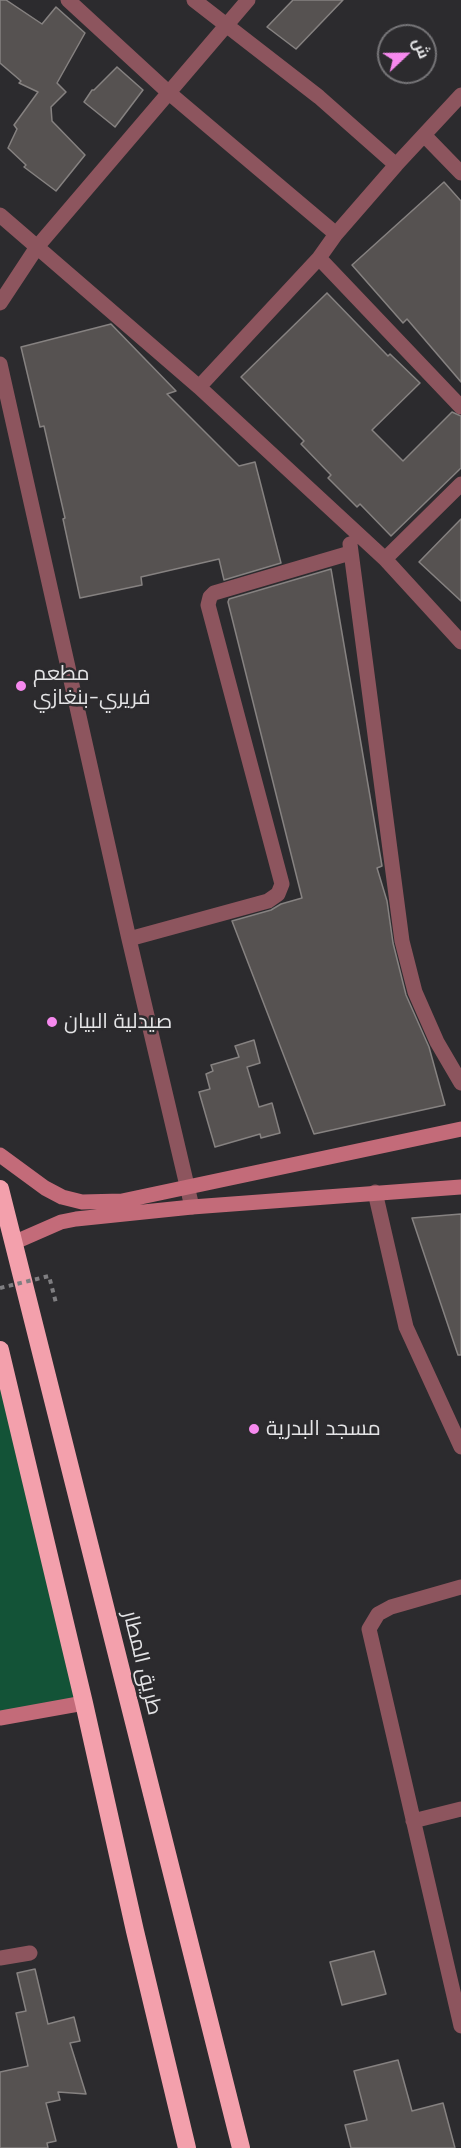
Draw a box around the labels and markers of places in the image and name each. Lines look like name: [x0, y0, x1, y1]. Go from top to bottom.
place label: مطعم فريري-بنغازي: [33, 661, 150, 711]
marker: مطعم فريري-بنغازي: [14, 679, 28, 693]
place label: صيدلية البيان: [64, 1009, 172, 1035]
marker: صيدلية البيان: [45, 1015, 59, 1029]
place label: مسجد البدرية: [266, 1416, 381, 1442]
marker: مسجد البدرية: [247, 1422, 261, 1436]

